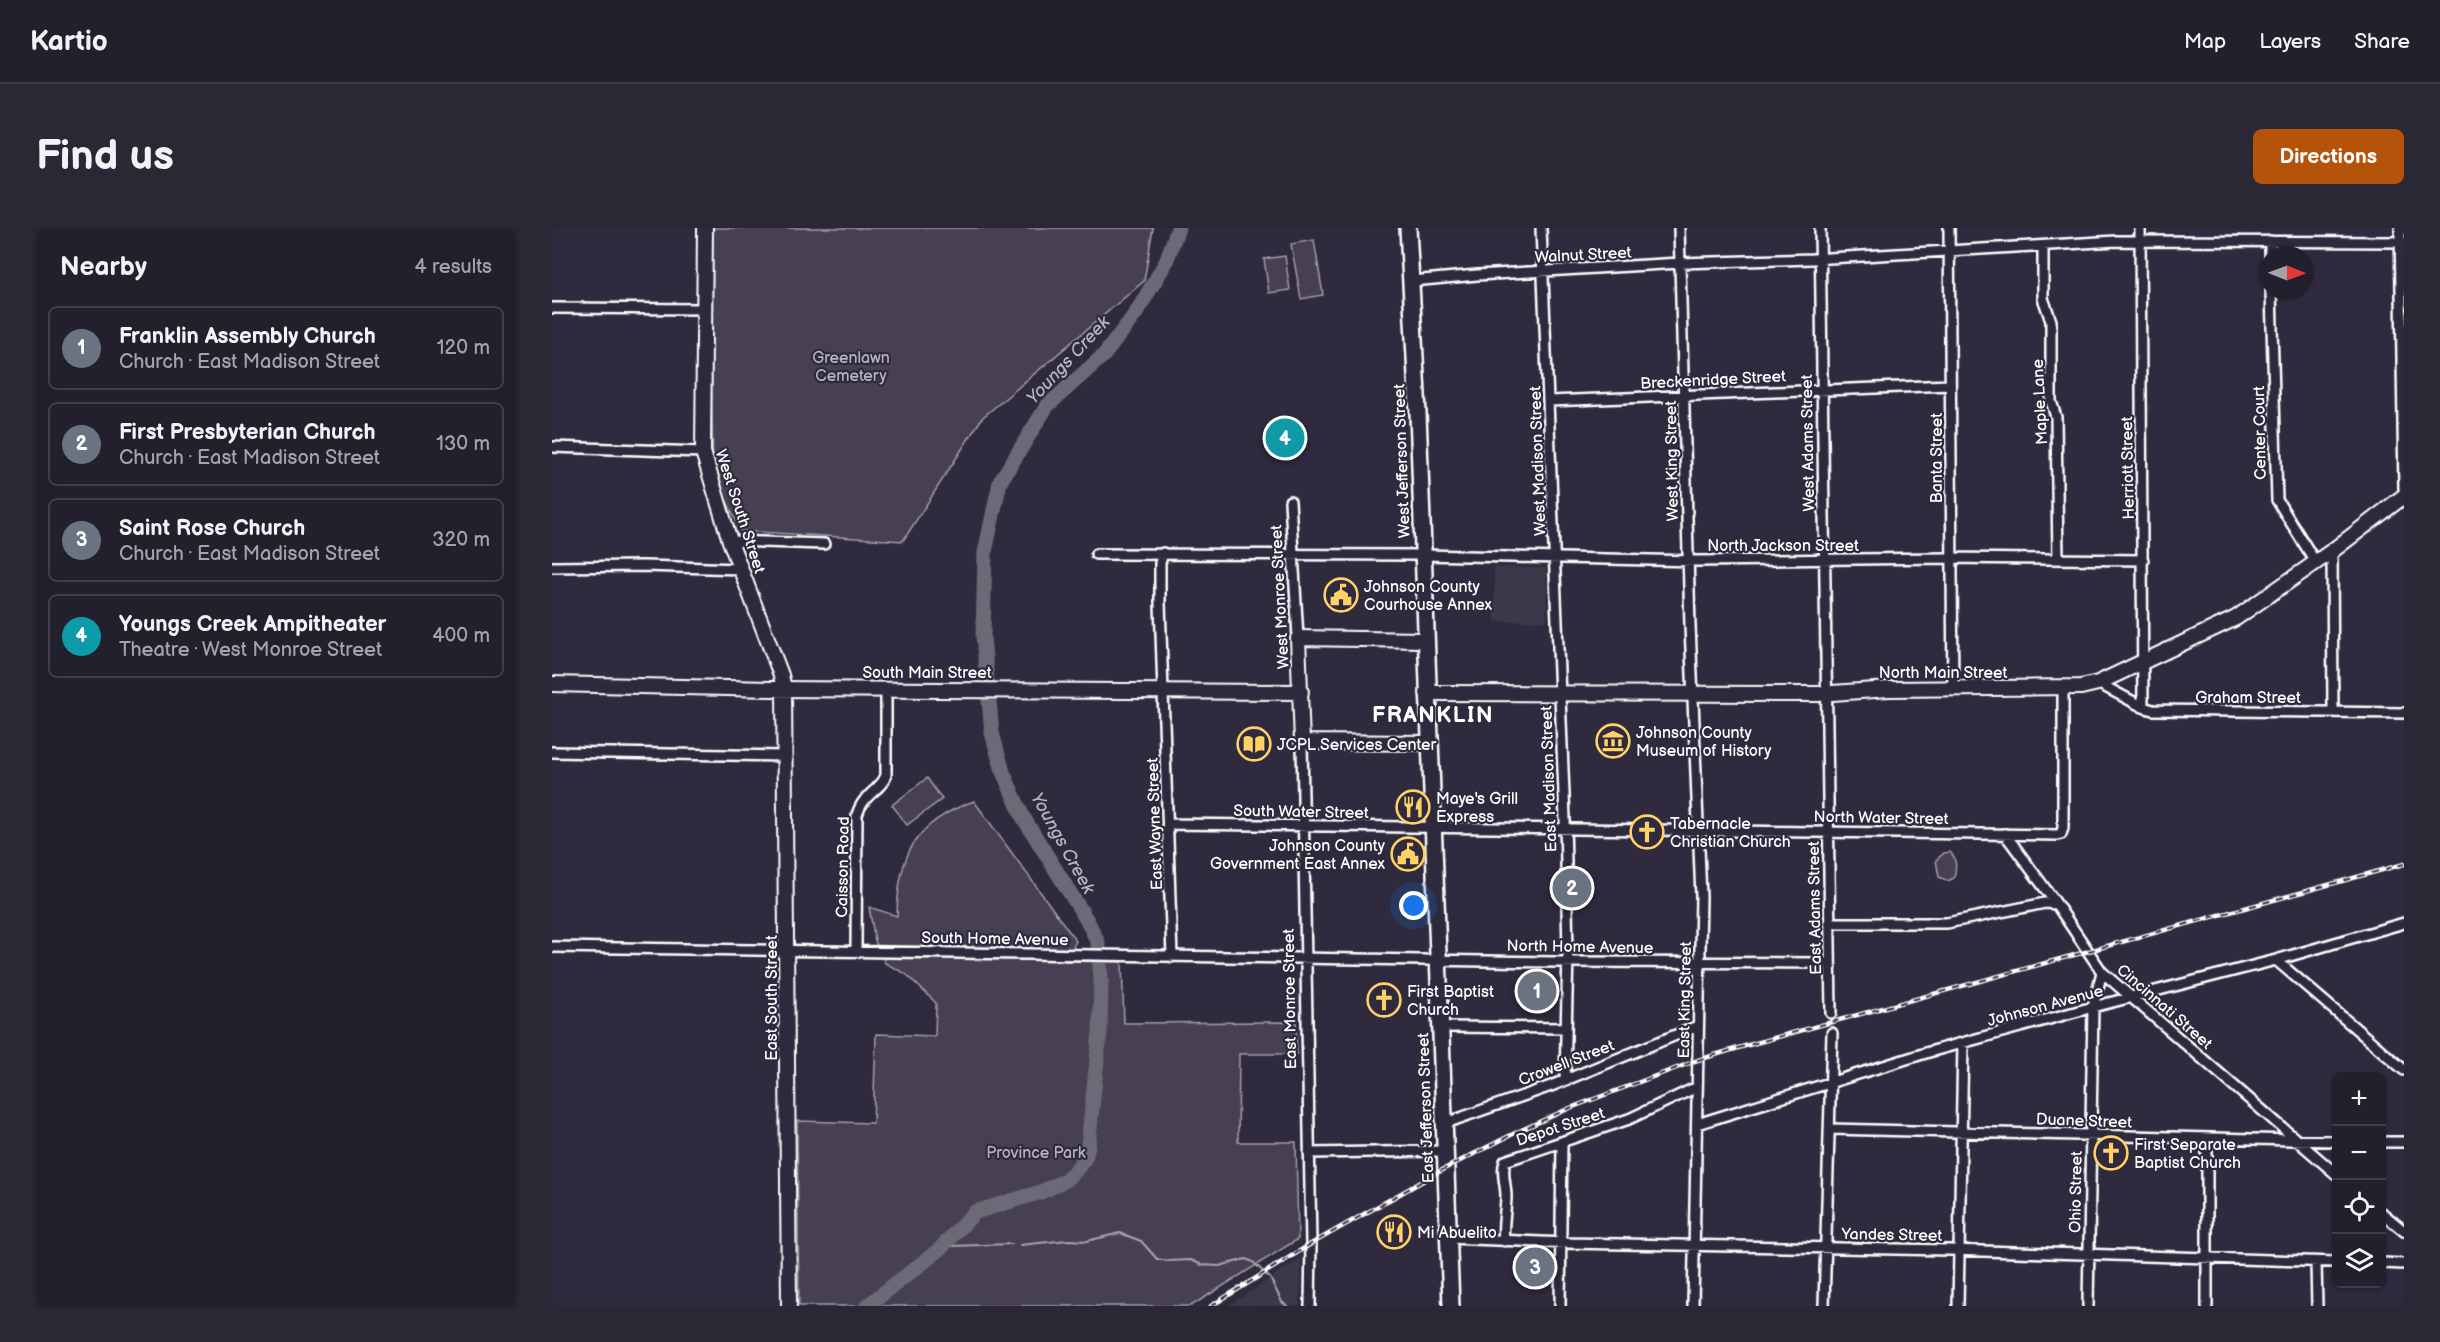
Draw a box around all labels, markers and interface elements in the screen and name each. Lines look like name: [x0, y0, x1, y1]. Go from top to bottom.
text: Kartio: [30, 25, 108, 58]
text: Map: [2184, 29, 2226, 54]
text: Layers: [2259, 29, 2321, 54]
text: Share: [2354, 29, 2410, 54]
button: Directions: [2253, 129, 2404, 184]
text: Find us: [36, 131, 174, 182]
street label: Walnut Street: [1534, 243, 1632, 268]
north arrow: [2260, 246, 2314, 300]
text: Nearby: [60, 252, 147, 283]
text: 4 results: [414, 255, 492, 279]
water label: Youngs Creek: [1022, 311, 1115, 409]
text: Franklin Assembly Church: [119, 323, 376, 350]
text: 1: [77, 336, 86, 360]
text: 120 m: [437, 336, 490, 360]
park label: Greenlawn Cemetery: [812, 349, 890, 386]
text: Church · East Madison Street: [119, 350, 380, 374]
street label: Maple Lane: [2029, 358, 2052, 445]
street label: Breckenridge Street: [1640, 367, 1786, 394]
street label: West Adams Street: [1798, 374, 1819, 512]
street label: West Jefferson Street: [1390, 383, 1415, 538]
street label: West Madison Street: [1526, 386, 1551, 536]
street label: Center Court: [2250, 386, 2271, 480]
street label: West King Street: [1662, 400, 1683, 521]
street label: Banta Street: [1928, 413, 1947, 503]
pin: 4: [1266, 416, 1304, 460]
street label: Herriott Street: [2118, 416, 2139, 520]
text: First Presbyterian Church: [119, 419, 376, 446]
text: 2: [76, 432, 87, 456]
text: 130 m: [436, 432, 490, 456]
text: Church · East Madison Street: [119, 446, 380, 470]
street label: West South Street: [711, 447, 769, 576]
text: Saint Rose Church: [119, 515, 305, 542]
street label: West Monroe Street: [1267, 524, 1294, 669]
text: 3: [76, 528, 87, 552]
text: 320 m: [432, 528, 490, 552]
street label: North Jackson Street: [1707, 537, 1859, 556]
text: Church · East Madison Street: [119, 542, 380, 566]
public building icon: Johnson County Courhouse Annex: [1323, 577, 1359, 613]
place label: Johnson County Courhouse Annex: [1364, 578, 1493, 615]
text: Youngs Creek Ampitheater: [119, 611, 386, 638]
text: 4: [76, 624, 87, 648]
text: 400 m: [432, 624, 490, 648]
text: Theatre · West Monroe Street: [119, 638, 382, 662]
street label: South Main Street: [862, 664, 992, 683]
street label: North Main Street: [1879, 664, 2007, 683]
street label: Graham Street: [2195, 689, 2301, 708]
district label: FRANKLIN: [1372, 702, 1494, 729]
street label: East Madison Street: [1537, 705, 1562, 852]
museum icon: Johnson County Museum of History: [1595, 723, 1631, 759]
place label: Johnson County Museum of History: [1636, 724, 1772, 761]
library icon: JCPL Services Center: [1236, 726, 1272, 762]
place label: JCPL Services Center: [1277, 736, 1436, 755]
street label: East Wayne Street: [1144, 757, 1167, 891]
water label: Youngs Creek: [1026, 789, 1100, 899]
restaurant icon: Maye's Grill Express: [1395, 789, 1431, 825]
place label: Maye's Grill Express: [1436, 790, 1518, 827]
street label: South Water Street: [1233, 802, 1369, 823]
street label: North Water Street: [1813, 808, 1949, 829]
church icon: Tabernacle Christian Church: [1629, 814, 1665, 850]
place label: Tabernacle Christian Church: [1670, 815, 1791, 852]
street label: Caisson Road: [833, 816, 854, 918]
public building icon: Johnson County Government East Annex: [1390, 836, 1426, 872]
place label: Johnson County Government East Annex: [1210, 837, 1386, 874]
street label: East Adams Street: [1805, 841, 1826, 975]
pin: 2: [1552, 866, 1592, 910]
your location: [1399, 891, 1428, 920]
street label: East Monroe Street: [1280, 928, 1301, 1069]
street label: South Home Avenue: [921, 929, 1069, 950]
street label: East South Street: [763, 935, 782, 1061]
street label: North Home Avenue: [1506, 937, 1654, 958]
street label: East King Street: [1675, 941, 1696, 1059]
street label: Cincinnati Street: [2112, 961, 2216, 1054]
pin: 1: [1518, 968, 1556, 1014]
church icon: First Baptist Church: [1366, 982, 1402, 1018]
street label: Johnson Avenue: [1985, 982, 2106, 1031]
place label: First Baptist Church: [1407, 983, 1494, 1020]
street label: East Jefferson Street: [1414, 1032, 1439, 1184]
street label: Crowell Street: [1516, 1036, 1617, 1090]
map controls: [2332, 1072, 2386, 1288]
button: +: [2332, 1072, 2386, 1126]
street label: Depot Street: [1514, 1104, 1607, 1151]
street label: Duane Street: [2036, 1110, 2132, 1133]
button: −: [2332, 1126, 2386, 1180]
church icon: First Separate Baptist Church: [2093, 1135, 2129, 1171]
place label: First Separate Baptist Church: [2134, 1136, 2241, 1173]
park label: Province Park: [986, 1144, 1086, 1163]
street label: Ohio Street: [2066, 1151, 2087, 1233]
button: locate: [2332, 1180, 2386, 1234]
restaurant icon: Mi Abuelito: [1376, 1214, 1412, 1250]
place label: Mi Abuelito: [1417, 1224, 1497, 1243]
street label: Yandes Street: [1841, 1225, 1943, 1246]
button: layers: [2332, 1234, 2386, 1288]
pin: 3: [1516, 1244, 1554, 1290]

